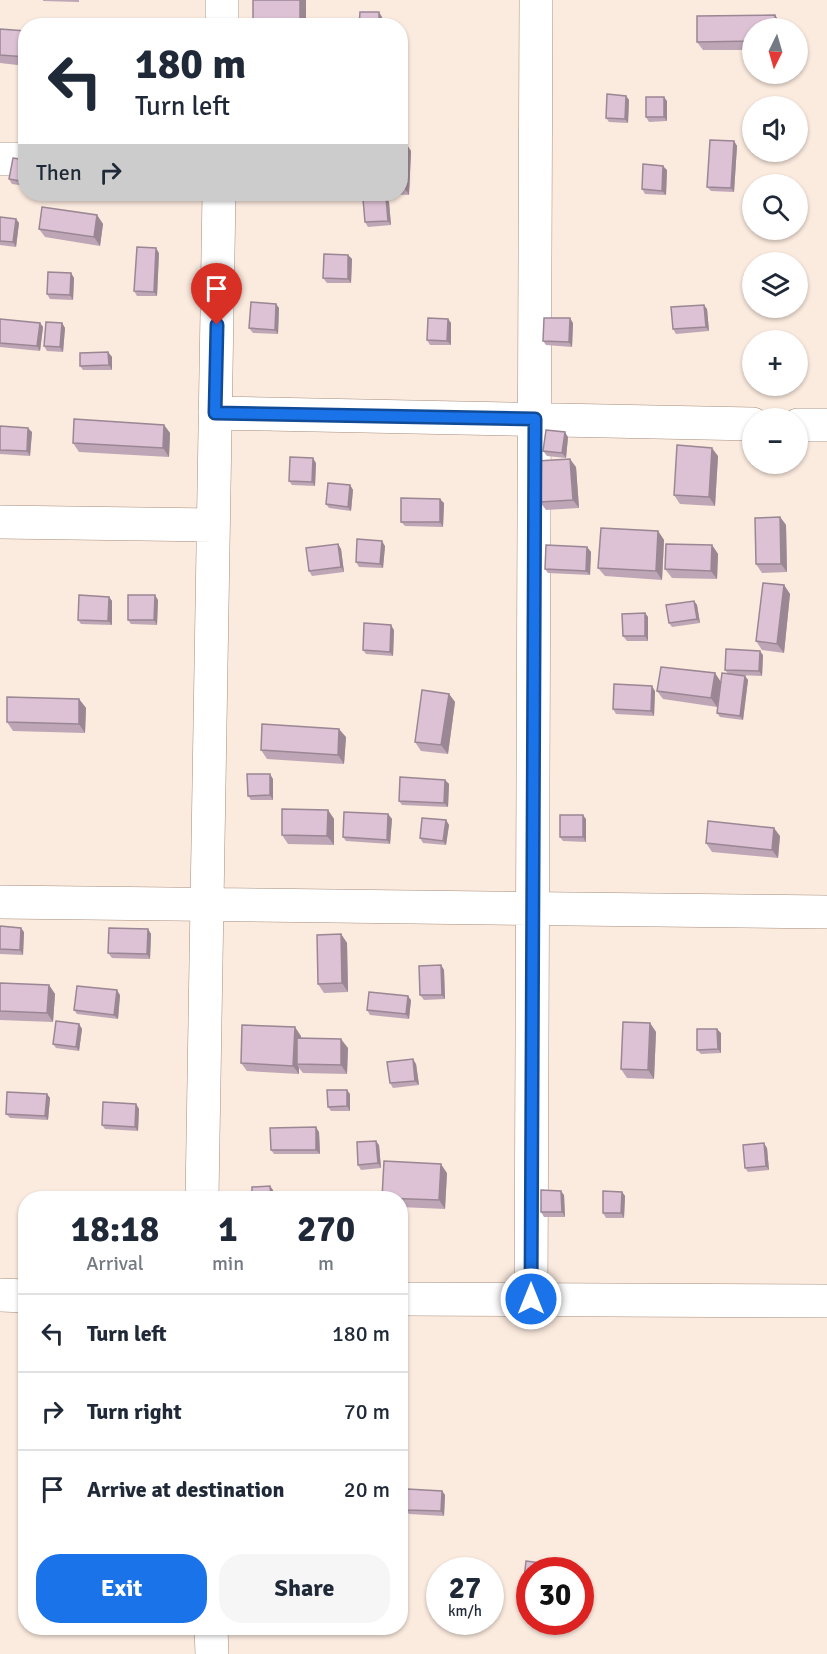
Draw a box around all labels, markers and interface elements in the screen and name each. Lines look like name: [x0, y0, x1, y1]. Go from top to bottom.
north arrow: [742, 18, 808, 84]
map controls: [742, 18, 808, 474]
text: 180 m: [135, 39, 246, 90]
icon: left: [36, 42, 114, 120]
text: Turn left: [135, 90, 230, 123]
button: sound: [742, 96, 808, 162]
icon: right: [94, 156, 127, 189]
text: Then: [36, 159, 82, 186]
button: search: [742, 174, 808, 240]
button: layers: [742, 252, 808, 318]
pin: [191, 263, 242, 325]
icon: arrive: [200, 272, 233, 305]
button: +: [742, 330, 808, 396]
button: −: [742, 408, 808, 474]
text: 18:18: [71, 1207, 159, 1252]
text: 1: [218, 1207, 238, 1252]
text: 270: [297, 1207, 355, 1252]
text: Arrival: [86, 1251, 144, 1276]
text: min: [212, 1251, 244, 1276]
text: m: [318, 1251, 334, 1276]
position arrow: [499, 1267, 563, 1331]
icon: left: [36, 1317, 69, 1350]
text: Turn left: [87, 1320, 167, 1347]
text: 180 m: [332, 1320, 390, 1347]
icon: right: [36, 1395, 69, 1428]
text: Turn right: [87, 1398, 182, 1425]
text: 70 m: [344, 1398, 390, 1425]
icon: arrive: [36, 1473, 69, 1506]
text: Arrive at destination: [87, 1476, 284, 1503]
text: 20 m: [344, 1476, 390, 1503]
button: Exit: [36, 1554, 207, 1623]
button: Share: [219, 1554, 390, 1623]
speed limit sign: 30: [516, 1557, 594, 1635]
text: 27: [449, 1570, 481, 1607]
text: km/h: [448, 1602, 482, 1620]

